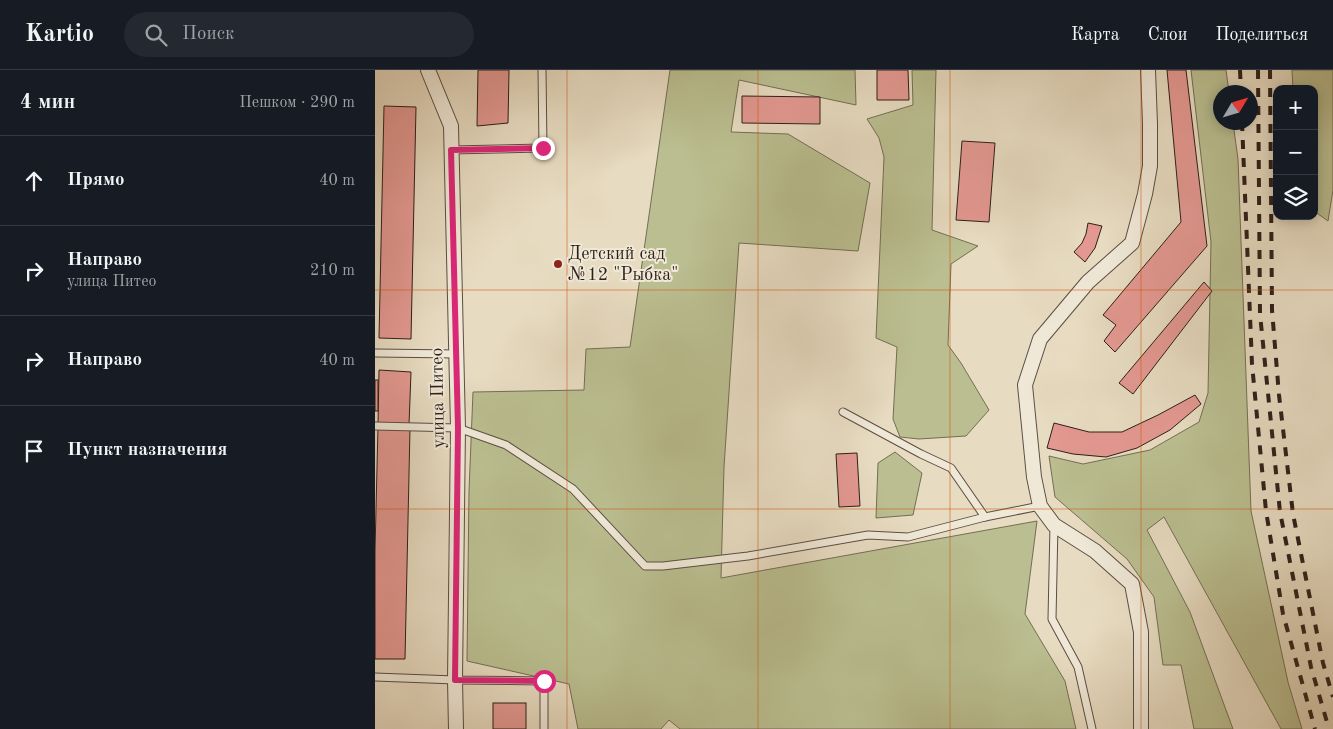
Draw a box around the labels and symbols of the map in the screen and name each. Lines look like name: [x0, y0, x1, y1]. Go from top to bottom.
north arrow: [1213, 85, 1258, 130]
route end: [532, 137, 555, 160]
place label: Детский сад №12 "Рыбка": [568, 245, 678, 284]
marker: Детский сад №12 "Рыбка": [552, 258, 564, 270]
street label: улица Питео: [428, 347, 448, 448]
route start: [533, 670, 556, 693]

